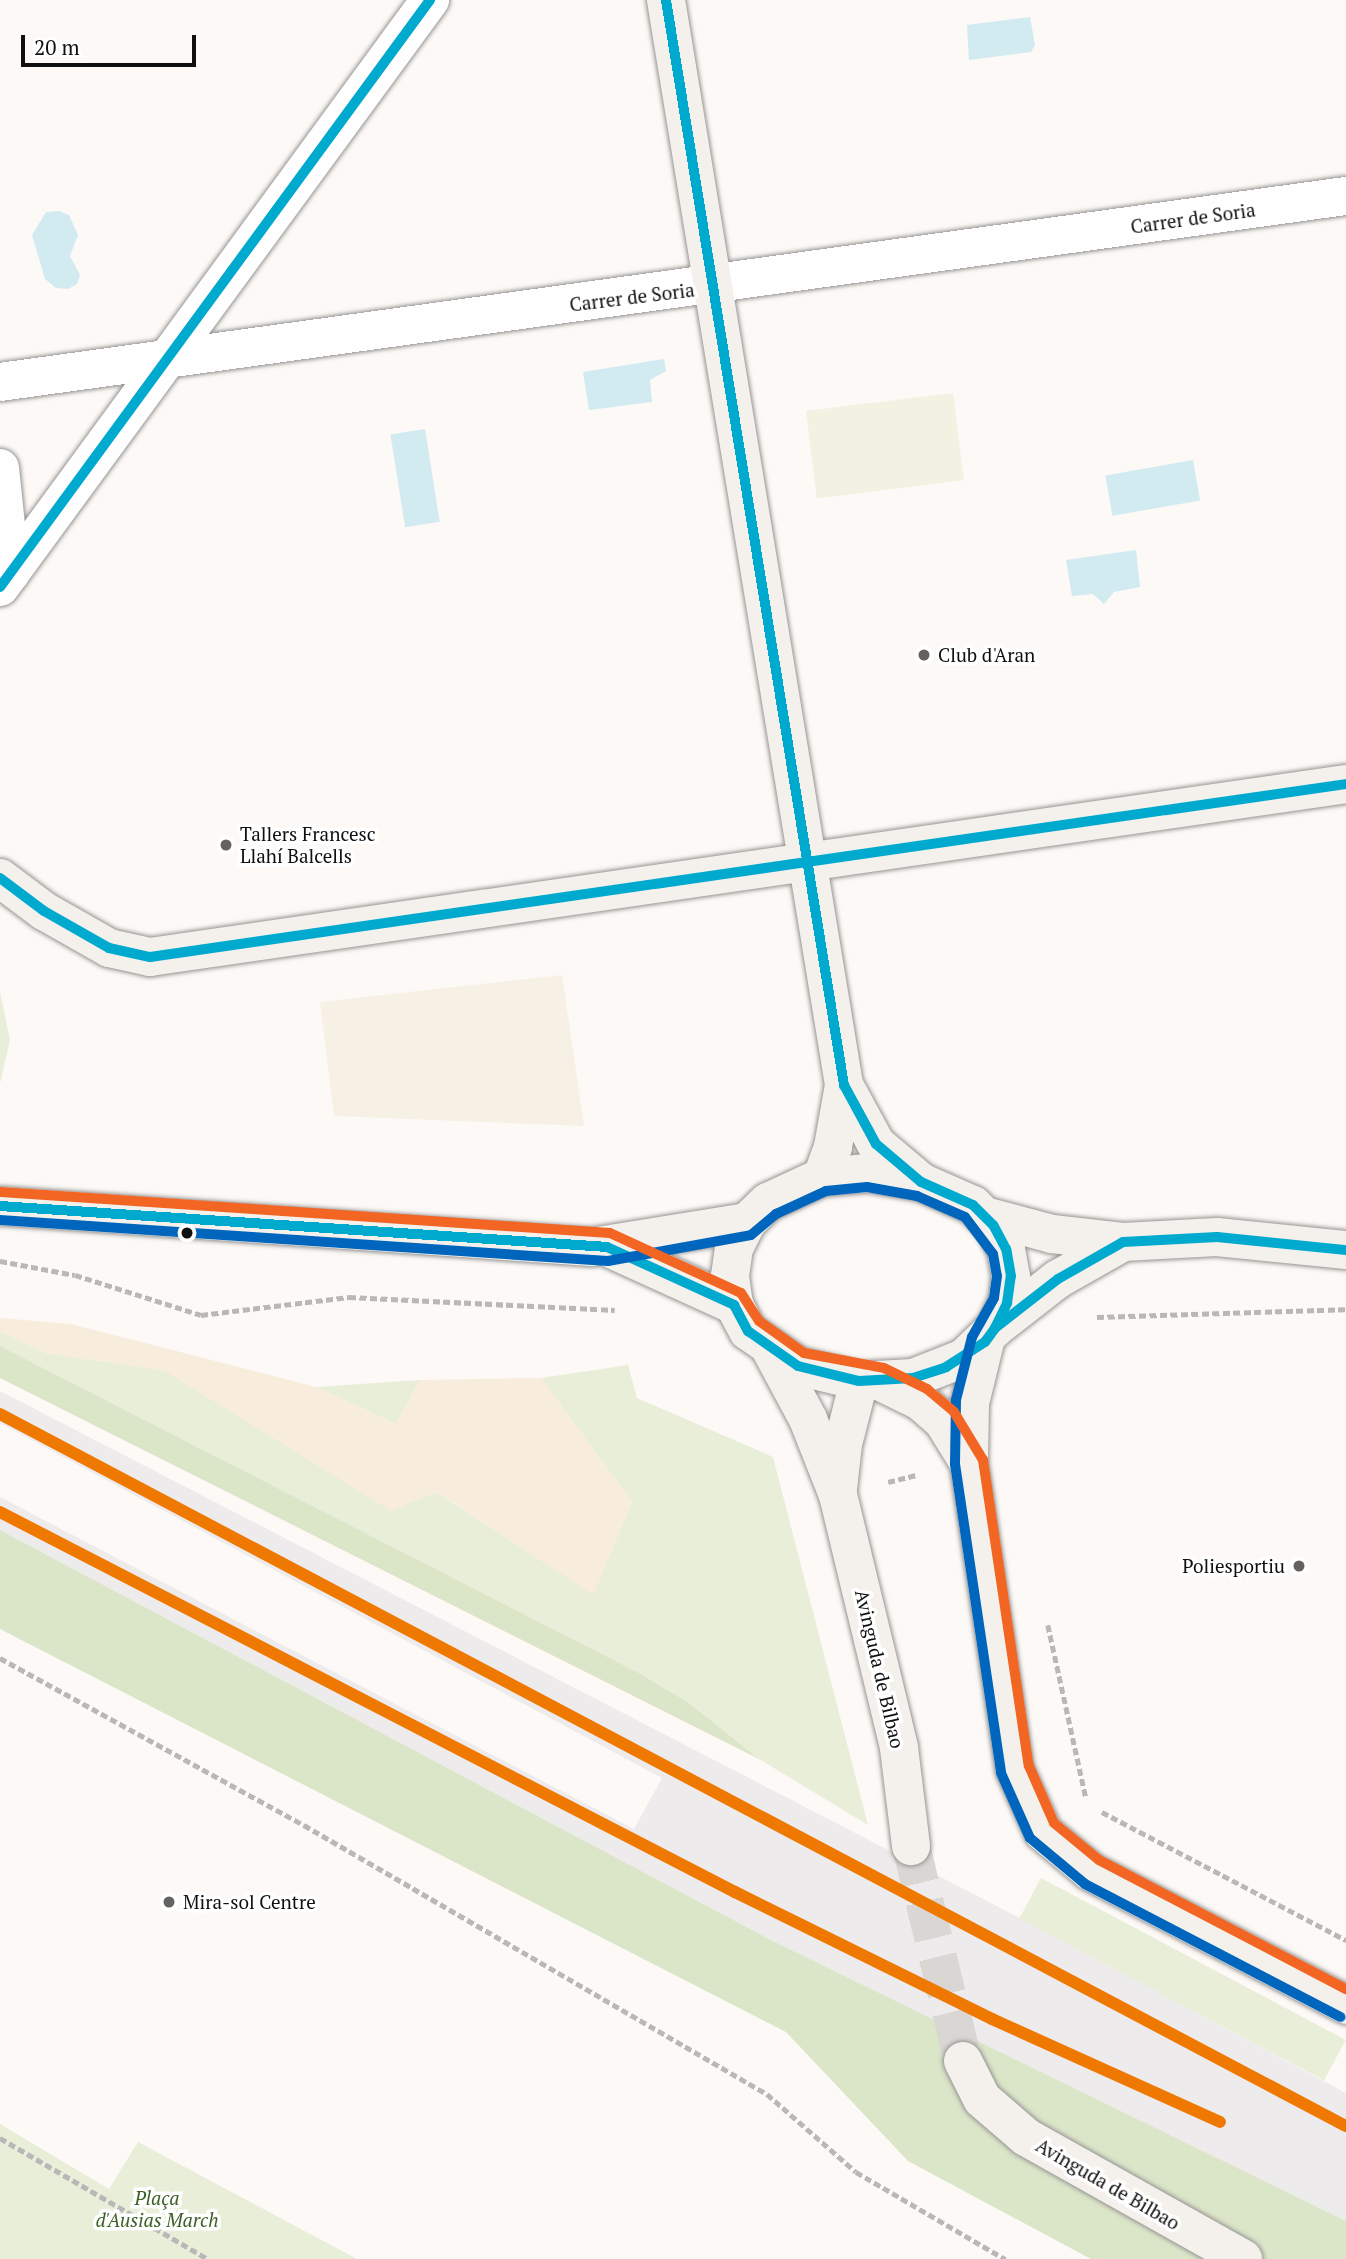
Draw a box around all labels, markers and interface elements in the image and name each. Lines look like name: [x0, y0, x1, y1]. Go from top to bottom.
scale bar: [24, 21, 200, 65]
text: 20 m: [34, 33, 80, 61]
street label: Carrer de Soria: [1129, 198, 1257, 238]
street label: Carrer de Soria: [568, 278, 696, 316]
place label: Club d'Aran: [938, 644, 1035, 666]
marker: Club d'Aran: [916, 647, 932, 663]
place label: Tallers Francesc Llahí Balcells: [240, 823, 376, 867]
marker: Tallers Francesc Llahí Balcells: [218, 837, 234, 853]
unlabelled marker: [180, 1226, 194, 1240]
place label: Poliesportiu: [1182, 1555, 1285, 1577]
marker: Poliesportiu: [1291, 1558, 1307, 1574]
street label: Avinguda de Bilbao: [851, 1587, 909, 1751]
place label: Mira-sol Centre: [183, 1891, 316, 1913]
marker: Mira-sol Centre: [161, 1894, 177, 1910]
street label: Avinguda de Bilbao: [1032, 2134, 1184, 2234]
park label: Plaça d'Ausias March: [96, 2187, 218, 2231]

